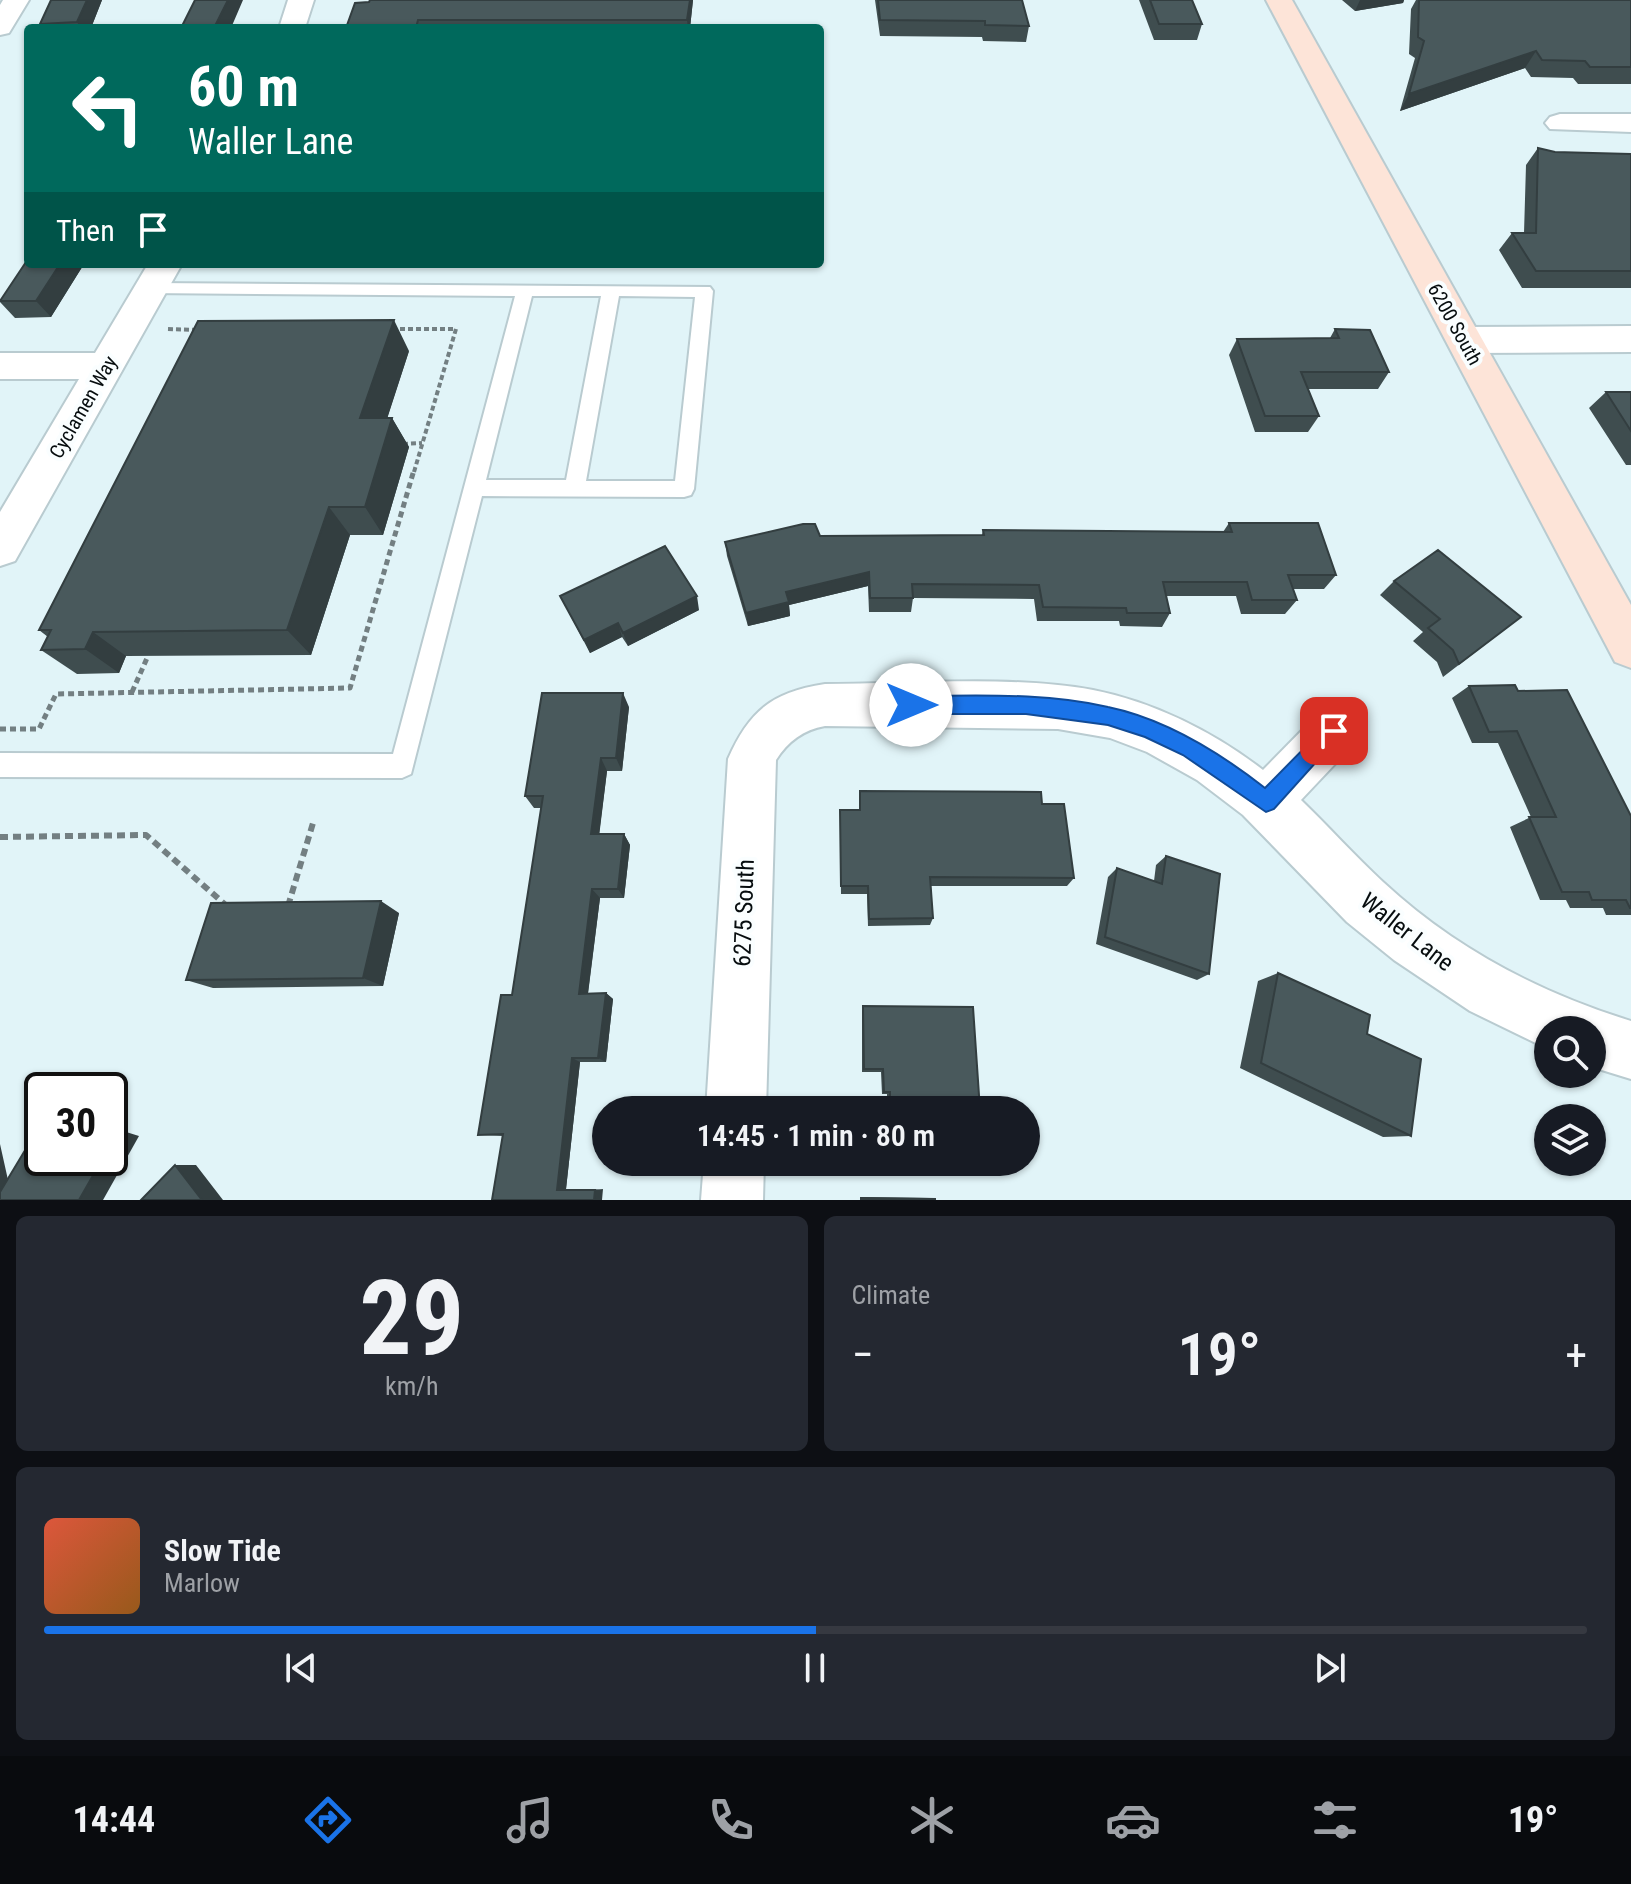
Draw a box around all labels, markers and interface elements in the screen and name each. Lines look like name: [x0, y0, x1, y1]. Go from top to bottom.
text: 60 m: [188, 54, 299, 120]
icon: left: [56, 56, 160, 160]
text: Waller Lane: [188, 121, 353, 163]
icon: arrive: [131, 208, 175, 252]
text: Then: [56, 213, 115, 248]
street label: 6200 South: [1423, 279, 1487, 369]
street label: Cyclamen Way: [44, 351, 122, 463]
position arrow: [869, 663, 953, 747]
pin: [1300, 697, 1368, 765]
icon: arrive: [1312, 709, 1356, 753]
street label: 6275 South: [728, 859, 760, 967]
street label: Waller Lane: [1355, 887, 1459, 977]
map controls: [1534, 1016, 1606, 1176]
button: search: [1534, 1016, 1606, 1088]
speed limit sign: 30: [24, 1072, 128, 1176]
button: layers: [1534, 1104, 1606, 1176]
text: 14:45 · 1 min · 80 m: [697, 1118, 935, 1153]
text: 29: [359, 1258, 464, 1379]
text: Climate: [852, 1280, 930, 1310]
text: 19°: [1178, 1319, 1261, 1390]
text: −: [852, 1329, 874, 1381]
text: +: [1565, 1329, 1587, 1381]
text: km/h: [385, 1371, 439, 1401]
text: Slow Tide: [164, 1533, 281, 1568]
text: Marlow: [164, 1568, 240, 1598]
icon: previous: [279, 1646, 323, 1690]
icon: pause: [793, 1646, 837, 1690]
icon: next: [1308, 1646, 1352, 1690]
icon: directions: [300, 1792, 356, 1848]
icon: music: [502, 1792, 558, 1848]
icon: phone: [703, 1792, 759, 1848]
icon: climate: [904, 1792, 960, 1848]
icon: car: [1105, 1792, 1161, 1848]
icon: filters: [1307, 1792, 1363, 1848]
text: 14:44: [73, 1799, 155, 1841]
text: 19°: [1508, 1799, 1558, 1841]

